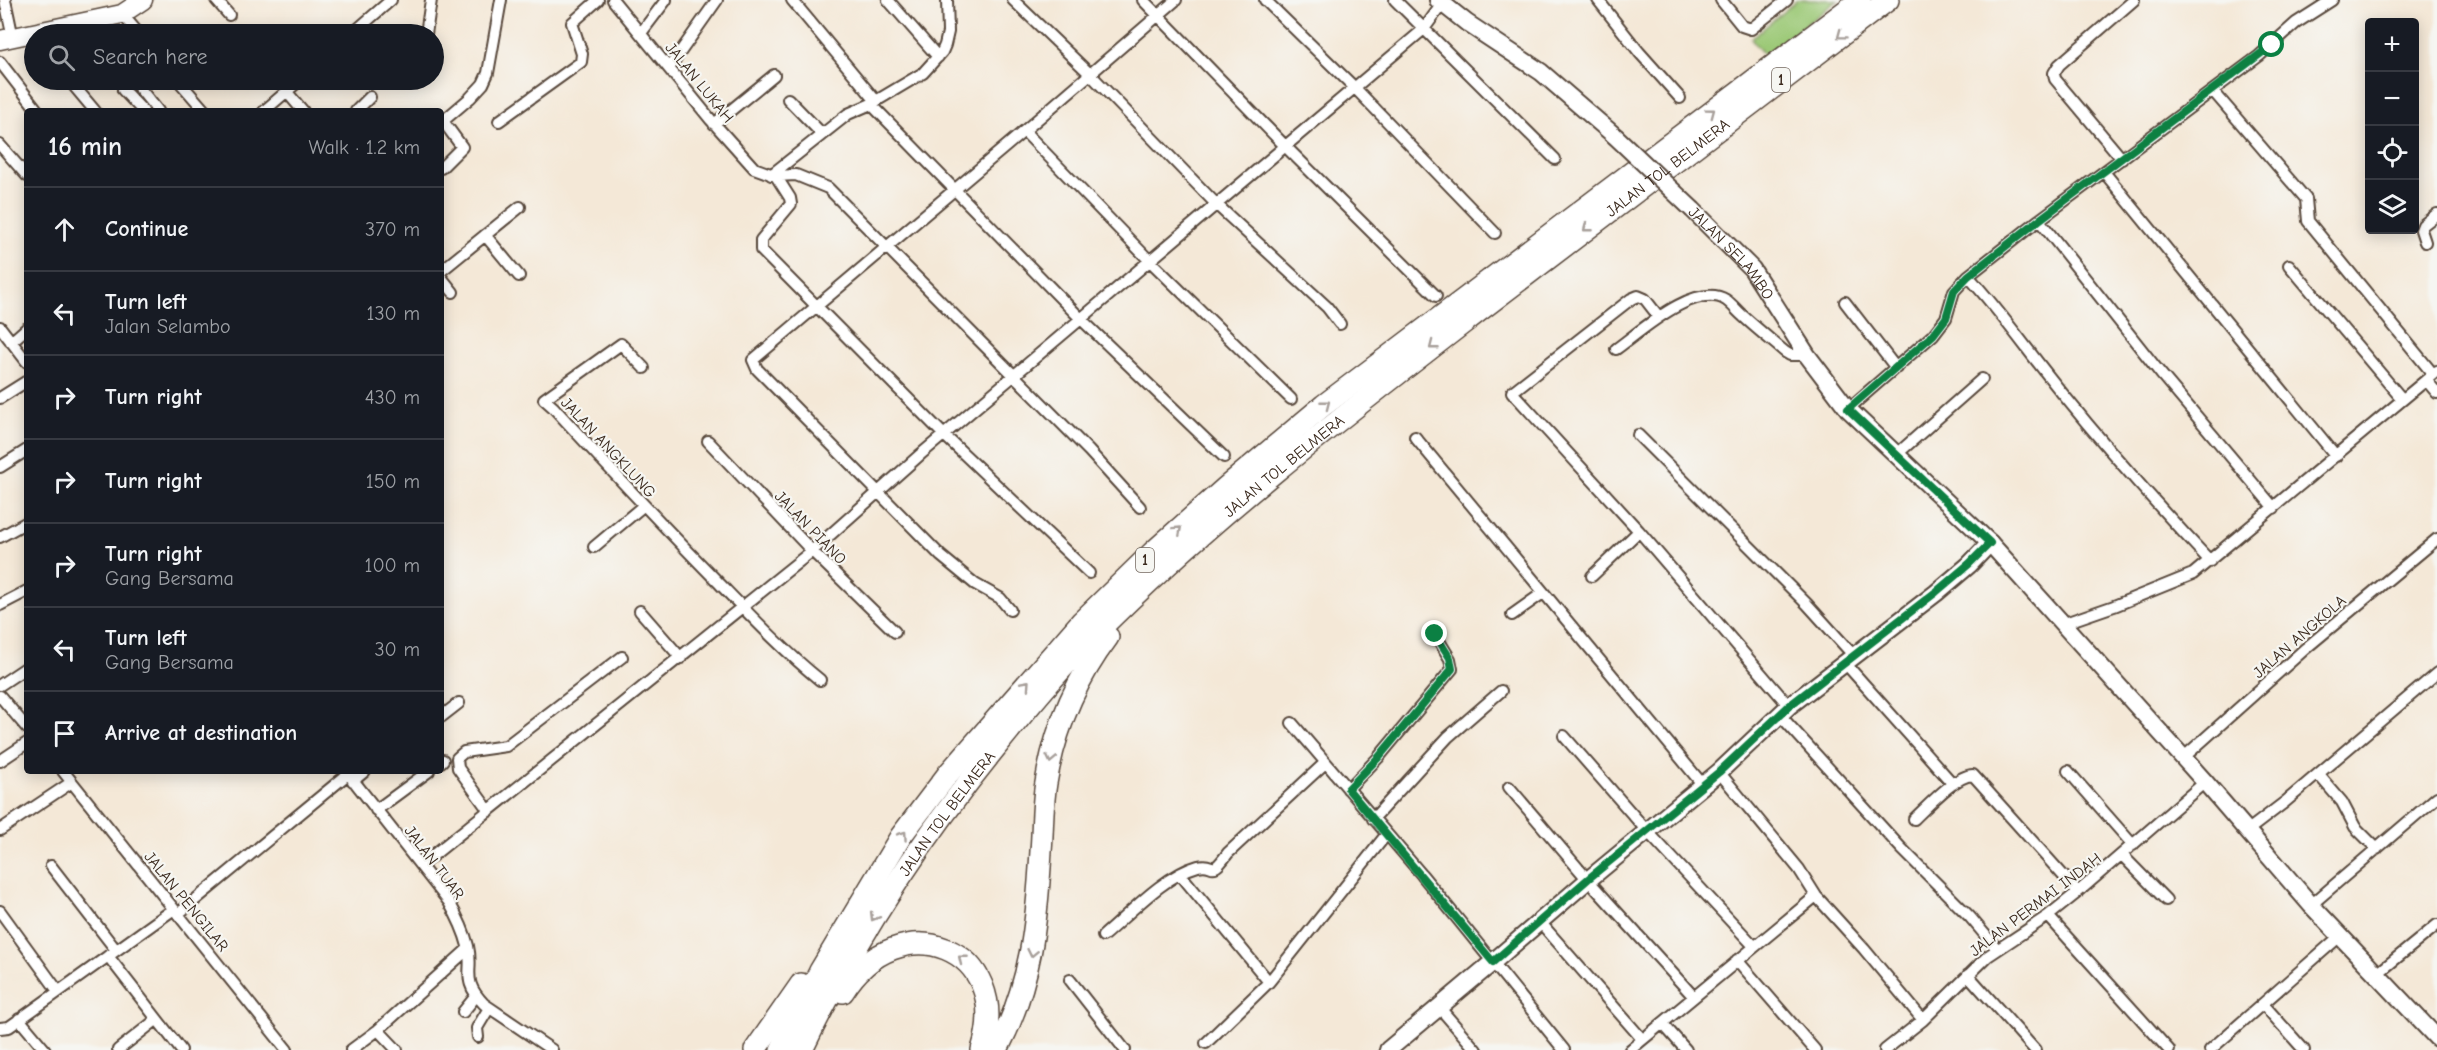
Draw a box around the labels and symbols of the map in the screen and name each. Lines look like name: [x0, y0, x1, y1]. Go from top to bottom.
one-way arrow: [1837, 28, 1848, 39]
route start: [2258, 31, 2284, 57]
street label: JALAN LUKAH: [661, 39, 737, 126]
road number: 1: [1772, 68, 1790, 92]
one-way arrow: [1705, 108, 1716, 119]
street label: JALAN TOL BELMERA: [1603, 115, 1733, 221]
street label: JALAN SELAMBO: [1685, 203, 1777, 303]
one-way arrow: [1583, 220, 1594, 231]
one-way arrow: [1428, 339, 1439, 350]
street label: JALAN ANGKLUNG: [557, 394, 659, 502]
one-way arrow: [1319, 400, 1330, 411]
street label: JALAN TOL BELMERA: [1220, 412, 1348, 521]
street label: JALAN PIANO: [771, 487, 850, 568]
one-way arrow: [1171, 526, 1181, 537]
road number: 1: [1136, 548, 1154, 572]
street label: JALAN ANGKOLA: [2250, 592, 2350, 682]
route end: [1421, 620, 1447, 646]
one-way arrow: [1019, 680, 1030, 690]
street label: JALAN TOL BELMERA: [896, 748, 999, 880]
one-way arrow: [1045, 754, 1058, 764]
street label: JALAN TUAR: [401, 822, 468, 903]
one-way arrow: [896, 830, 907, 841]
street label: JALAN PENGILAR: [140, 848, 232, 956]
street label: JALAN PERMAI INDAH: [1966, 849, 2105, 960]
one-way arrow: [870, 911, 881, 921]
one-way arrow: [1026, 947, 1039, 957]
one-way arrow: [957, 956, 968, 967]

